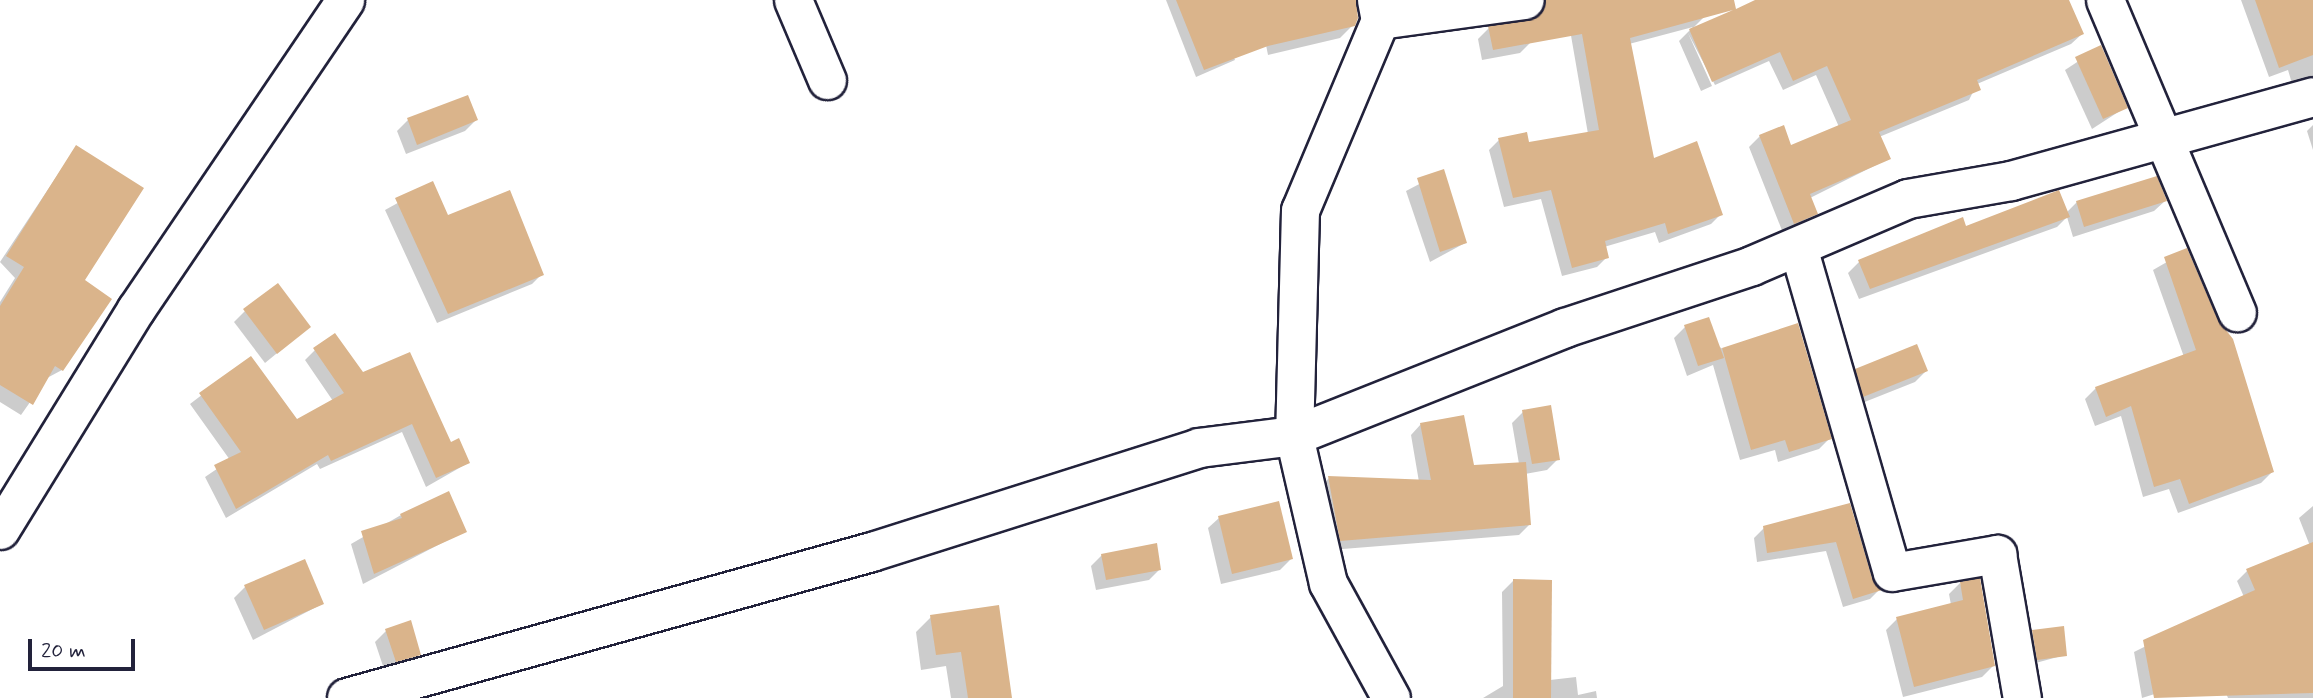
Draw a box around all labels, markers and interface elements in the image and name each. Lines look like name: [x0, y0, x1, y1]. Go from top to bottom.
scale bar: [32, 624, 138, 668]
text: 20 m: [41, 637, 86, 665]

